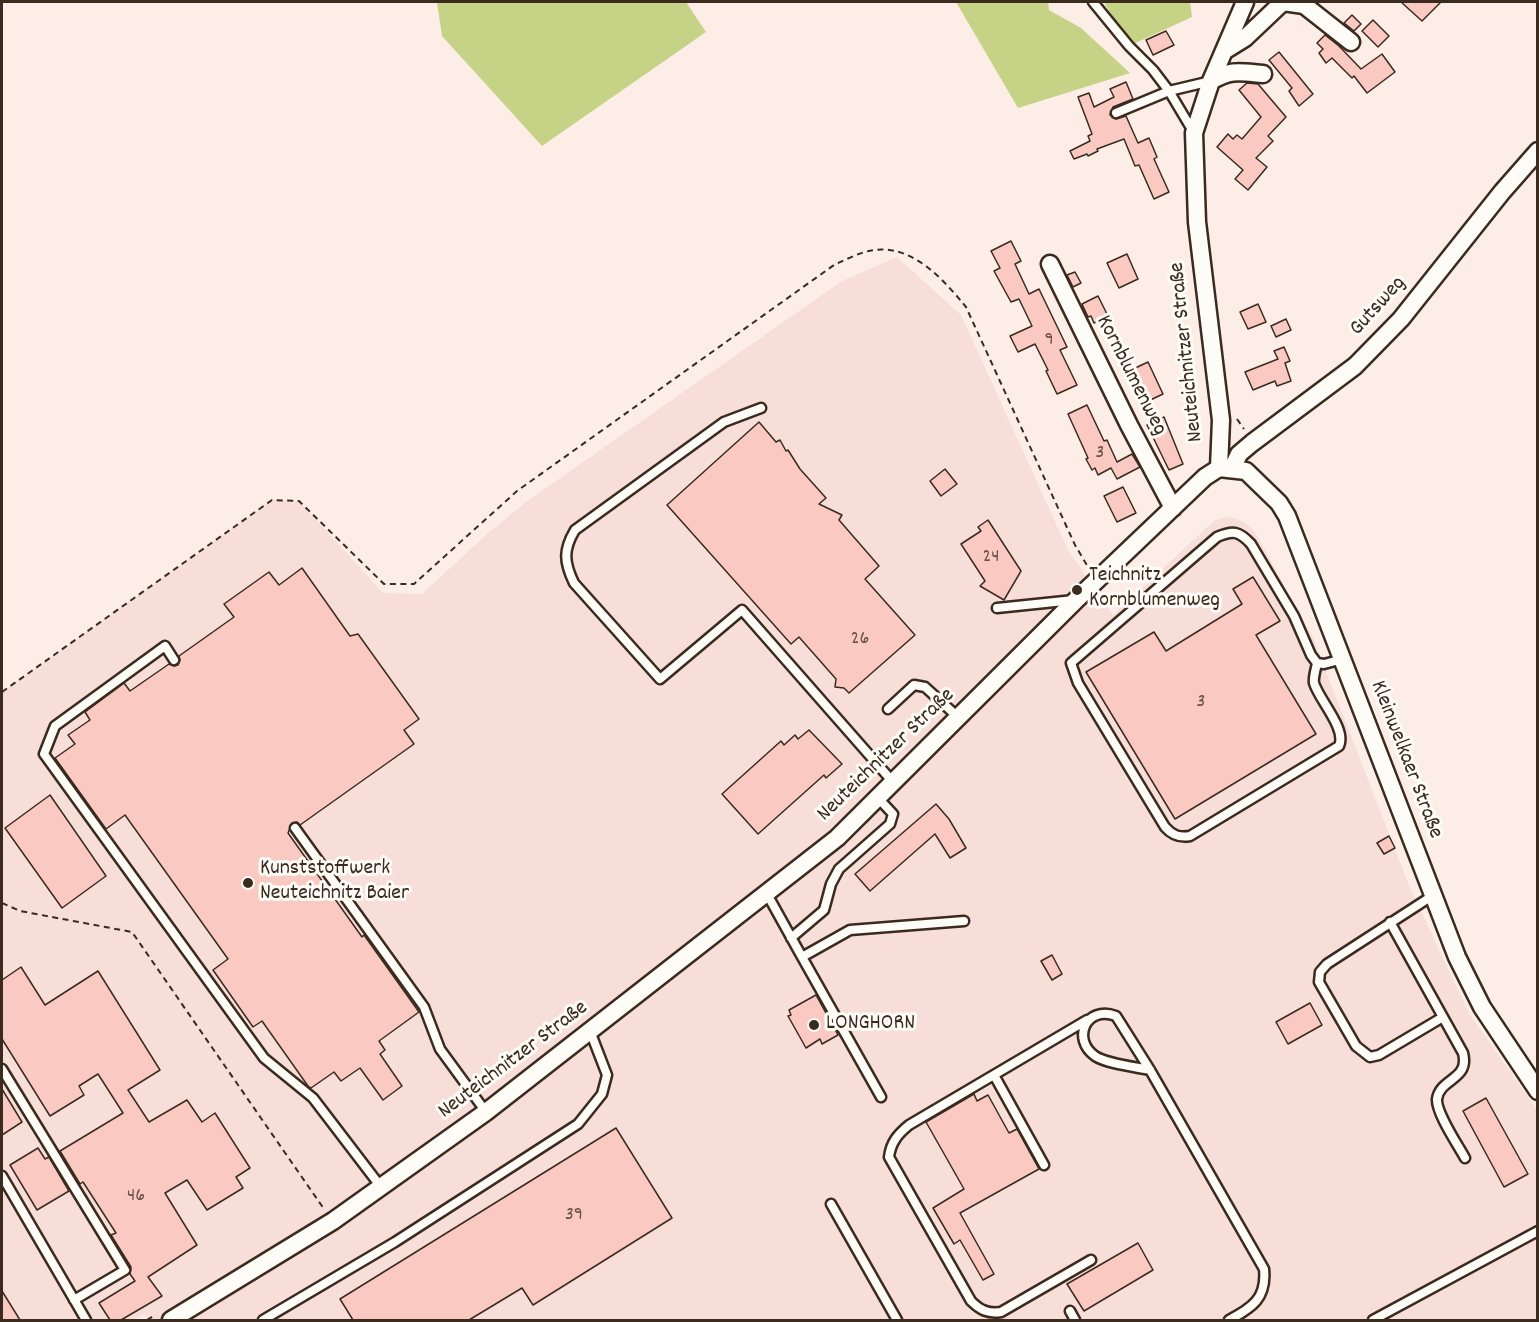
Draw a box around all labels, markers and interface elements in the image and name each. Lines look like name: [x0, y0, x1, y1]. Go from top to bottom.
street label: Neuteichnitzer Straße: [1165, 261, 1211, 443]
street label: Gutsweg: [1345, 272, 1413, 342]
street label: Kornblumenweg: [1089, 312, 1171, 440]
house number: 9: [1044, 329, 1054, 353]
house number: 3: [1096, 442, 1104, 466]
house number: 24: [982, 546, 1000, 570]
place label: Teichnitz Kornblumenweg: [1089, 564, 1220, 616]
marker: Teichnitz Kornblumenweg: [1070, 583, 1084, 597]
house number: 26: [851, 628, 869, 652]
street label: Kleinwelkaer Straße: [1363, 677, 1447, 843]
street label: Neuteichnitzer Straße: [813, 684, 961, 828]
house number: 3: [1197, 691, 1205, 715]
place label: Kunststoffwerk Neuteichnitz Baier: [260, 857, 409, 908]
marker: Kunststoffwerk Neuteichnitz Baier: [241, 876, 255, 890]
street label: Neuteichnitzer Straße: [434, 996, 594, 1126]
place label: LONGHORN: [826, 1012, 915, 1038]
marker: LONGHORN: [807, 1018, 821, 1032]
house number: 46: [127, 1185, 145, 1209]
house number: 39: [565, 1204, 583, 1228]

